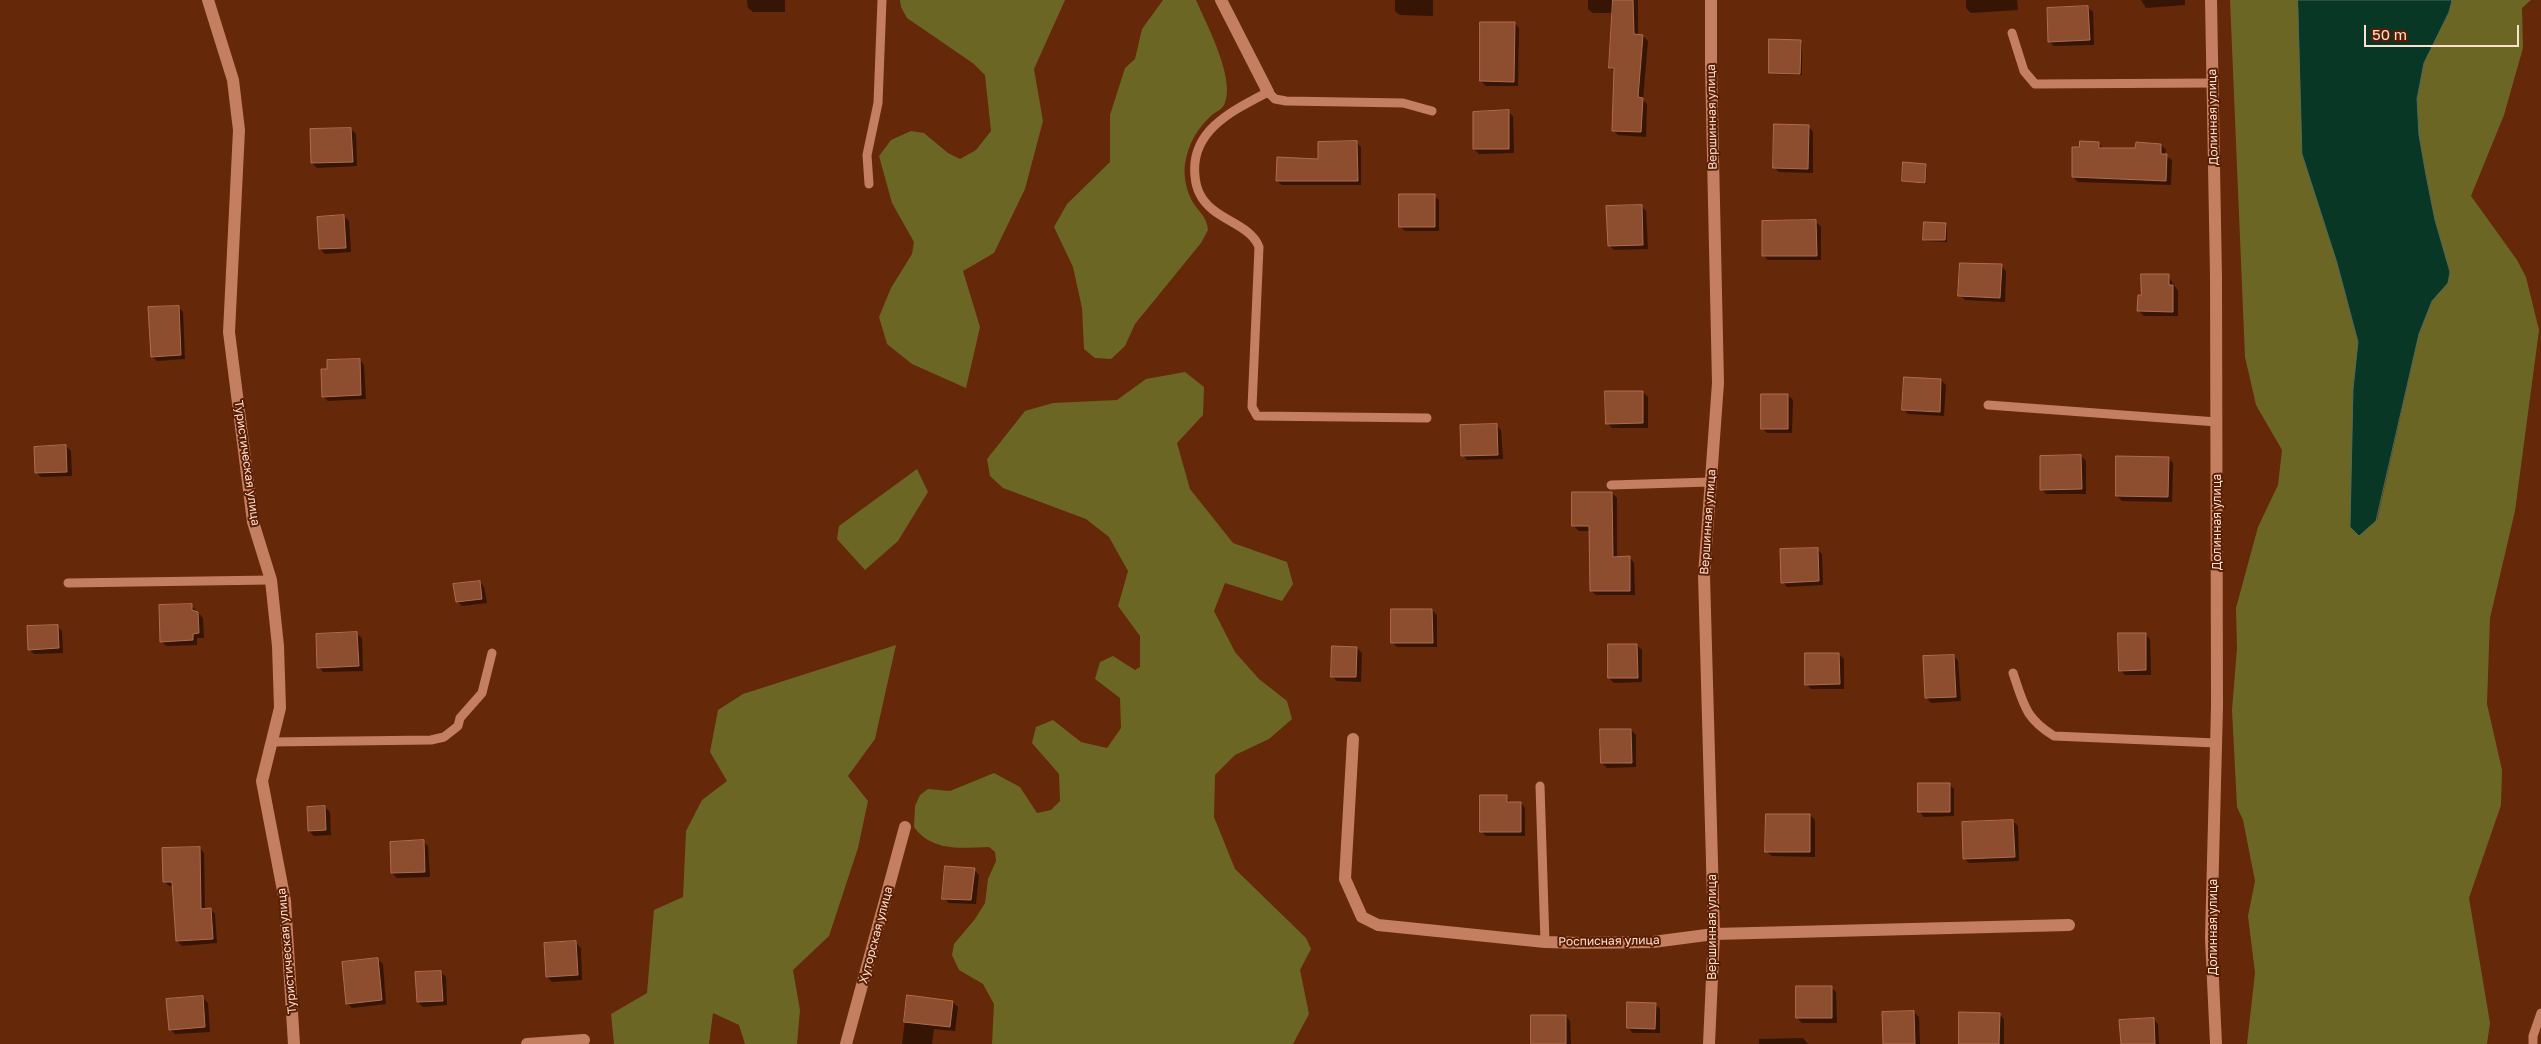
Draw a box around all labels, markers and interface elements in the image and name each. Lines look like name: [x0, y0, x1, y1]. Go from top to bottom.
scale bar: [2366, 15, 2521, 47]
text: 50 m: [2372, 25, 2407, 43]
street label: Вершинная улица: [1704, 64, 1720, 170]
street label: Долинная улица: [2205, 69, 2221, 165]
street label: Туристическая улица: [231, 399, 263, 527]
street label: Вершинная улица: [1697, 469, 1719, 575]
street label: Долинная улица: [2210, 474, 2224, 570]
street label: Вершинная улица: [1705, 874, 1719, 980]
street label: Долинная улица: [2206, 879, 2220, 975]
street label: Хуторская улица: [856, 885, 896, 985]
street label: Туристическая улица: [274, 887, 300, 1015]
street label: Росписная улица: [1558, 933, 1660, 949]

